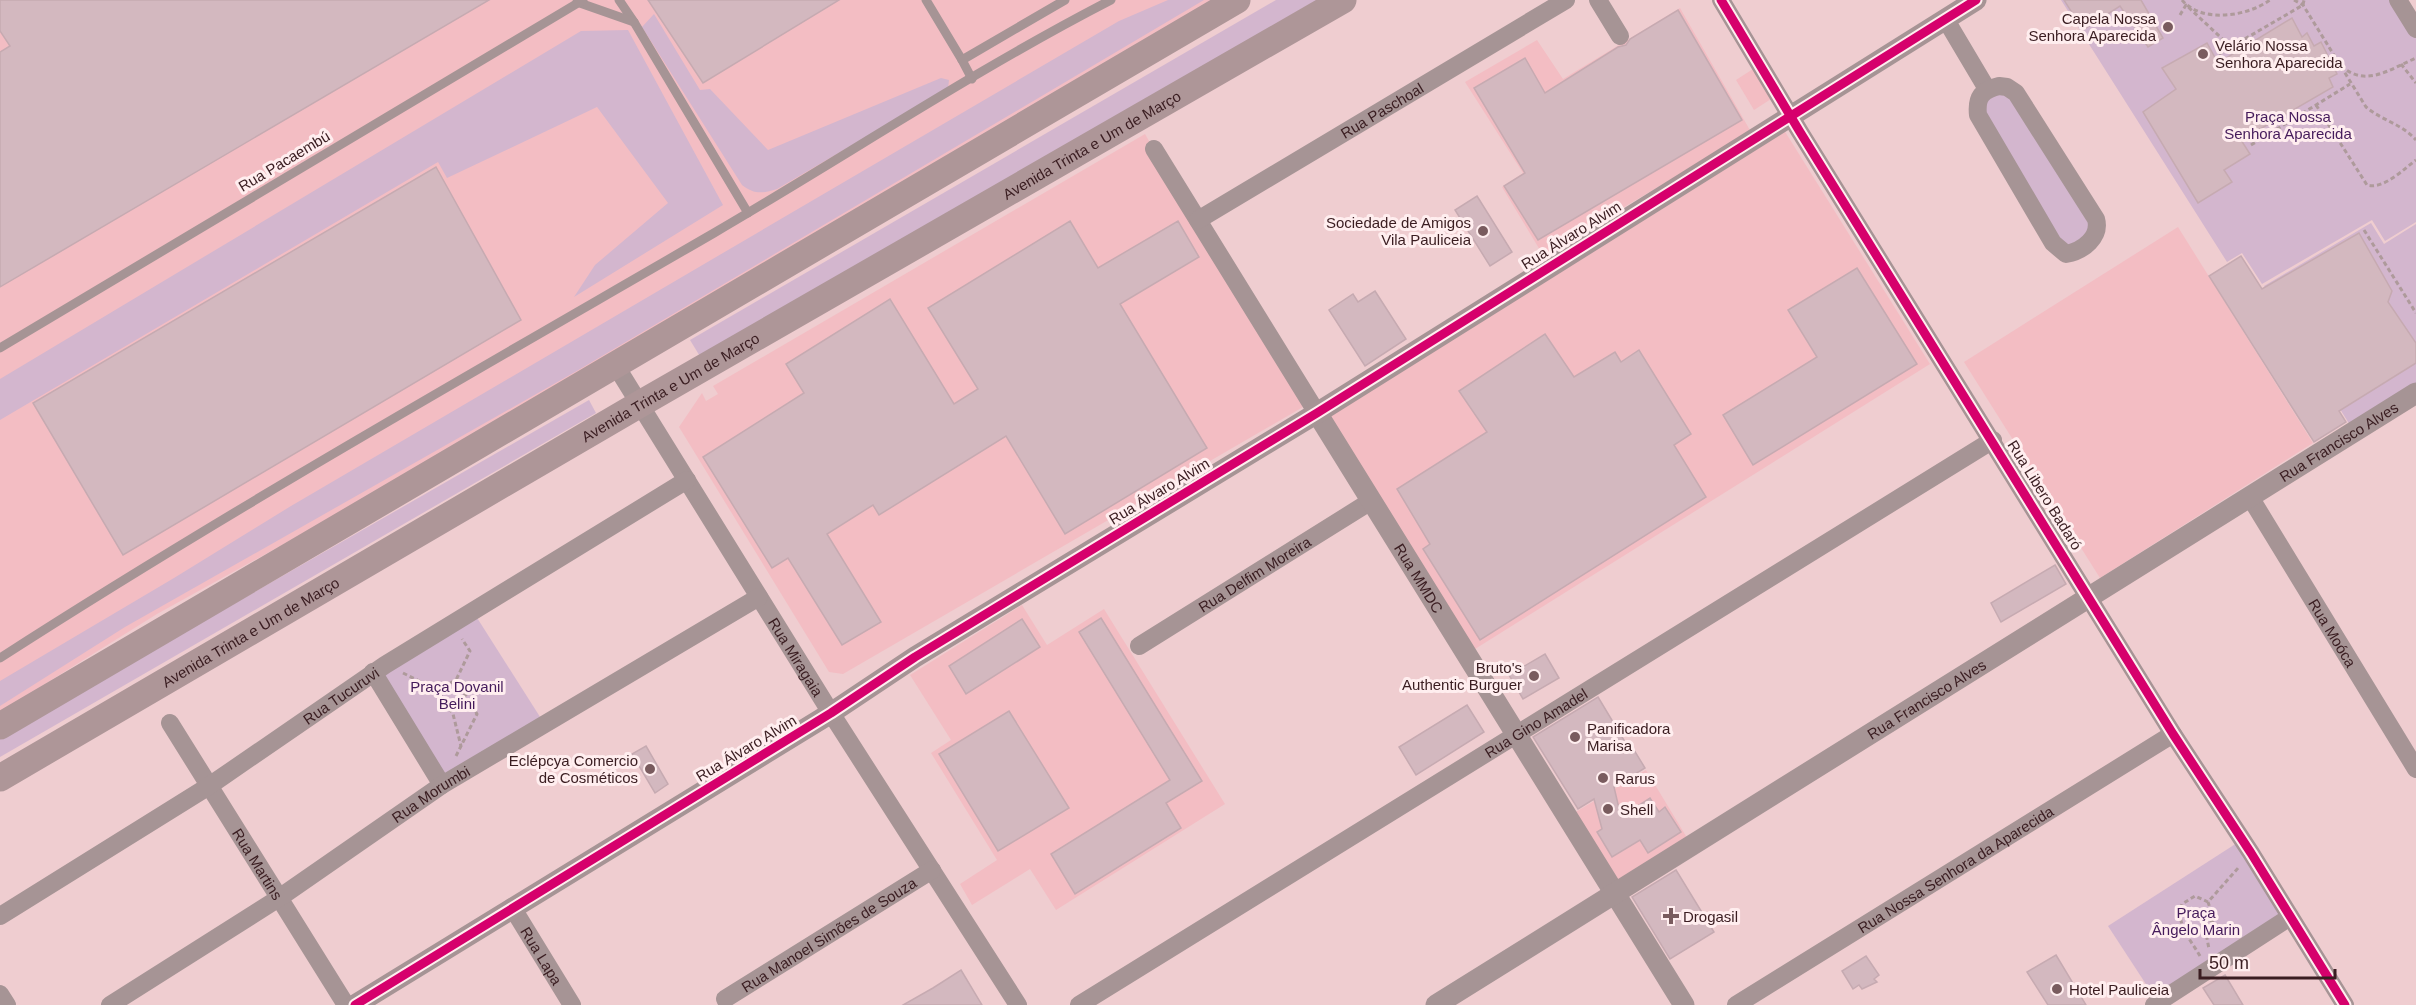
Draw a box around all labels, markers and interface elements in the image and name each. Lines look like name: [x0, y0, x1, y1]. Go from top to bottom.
place label: Capela Nossa Senhora Aparecida: [2028, 10, 2157, 44]
marker: Capela Nossa Senhora Aparecida: [2161, 20, 2175, 34]
place label: Velário Nossa Senhora Aparecida: [2215, 37, 2343, 71]
marker: Velário Nossa Senhora Aparecida: [2196, 47, 2210, 61]
street label: Rua Paschoal: [1337, 79, 1426, 141]
street label: Avenida Trinta e Um de Março: [1000, 87, 1183, 202]
park label: Praça Nossa Senhora Aparecida: [2224, 108, 2352, 142]
street label: Rua Pacaembú: [235, 127, 333, 195]
street label: Rua Álvaro Alvim: [1518, 198, 1624, 272]
place label: Sociedade de Amigos Vila Pauliceia: [1326, 214, 1472, 248]
marker: Sociedade de Amigos Vila Pauliceia: [1476, 224, 1490, 238]
street label: Avenida Trinta e Um de Março: [578, 329, 762, 445]
street label: Rua Francisco Alves: [2276, 398, 2401, 485]
street label: Rua Libero Badaró: [2004, 437, 2086, 553]
street label: Rua Álvaro Alvim: [1106, 454, 1212, 528]
street label: Rua Delfim Moreira: [1195, 532, 1314, 615]
street label: Rua MMDC: [1391, 540, 1447, 616]
street label: Avenida Trinta e Um de Março: [159, 573, 342, 690]
street label: Rua Moóca: [2306, 596, 2360, 670]
street label: Rua Miragaia: [765, 614, 827, 700]
street label: Rua Francisco Alves: [1864, 655, 1989, 742]
place label: Bruto's Authentic Burguer: [1402, 659, 1522, 693]
street label: Rua Tucuruvi: [299, 663, 382, 727]
marker: Bruto's Authentic Burguer: [1527, 669, 1541, 683]
park label: Praça Dovanil Belini: [410, 678, 504, 712]
street label: Rua Gino Amadel: [1481, 684, 1590, 761]
street label: Rua Álvaro Alvim: [693, 711, 799, 785]
place label: Panificadora Marisa: [1587, 720, 1671, 754]
marker: Panificadora Marisa: [1568, 730, 1582, 744]
place label: Eclépcya Comercio de Cosméticos: [509, 752, 638, 786]
street label: Rua Morumbi: [388, 762, 473, 826]
marker: Eclépcya Comercio de Cosméticos: [643, 762, 657, 776]
place label: Rarus: [1615, 770, 1655, 787]
marker: Rarus: [1596, 771, 1610, 785]
place label: Shell: [1620, 801, 1653, 818]
marker: Shell: [1601, 802, 1615, 816]
street label: Rua Nossa Senhora da Aparecida: [1854, 802, 2057, 936]
street label: Rua Martins: [229, 825, 287, 903]
street label: Rua Manoel Simões de Souza: [738, 873, 920, 995]
park label: Praça Ângelo Marin: [2152, 904, 2240, 938]
place label: Drogasil: [1683, 908, 1738, 925]
marker: Drogasil: [1664, 909, 1678, 923]
street label: Rua Lapa: [518, 923, 566, 988]
scale bar: [2200, 942, 2335, 980]
text: 50 m: [2209, 953, 2249, 973]
place label: Hotel Pauliceia: [2069, 981, 2170, 998]
marker: Hotel Pauliceia: [2050, 982, 2064, 996]

